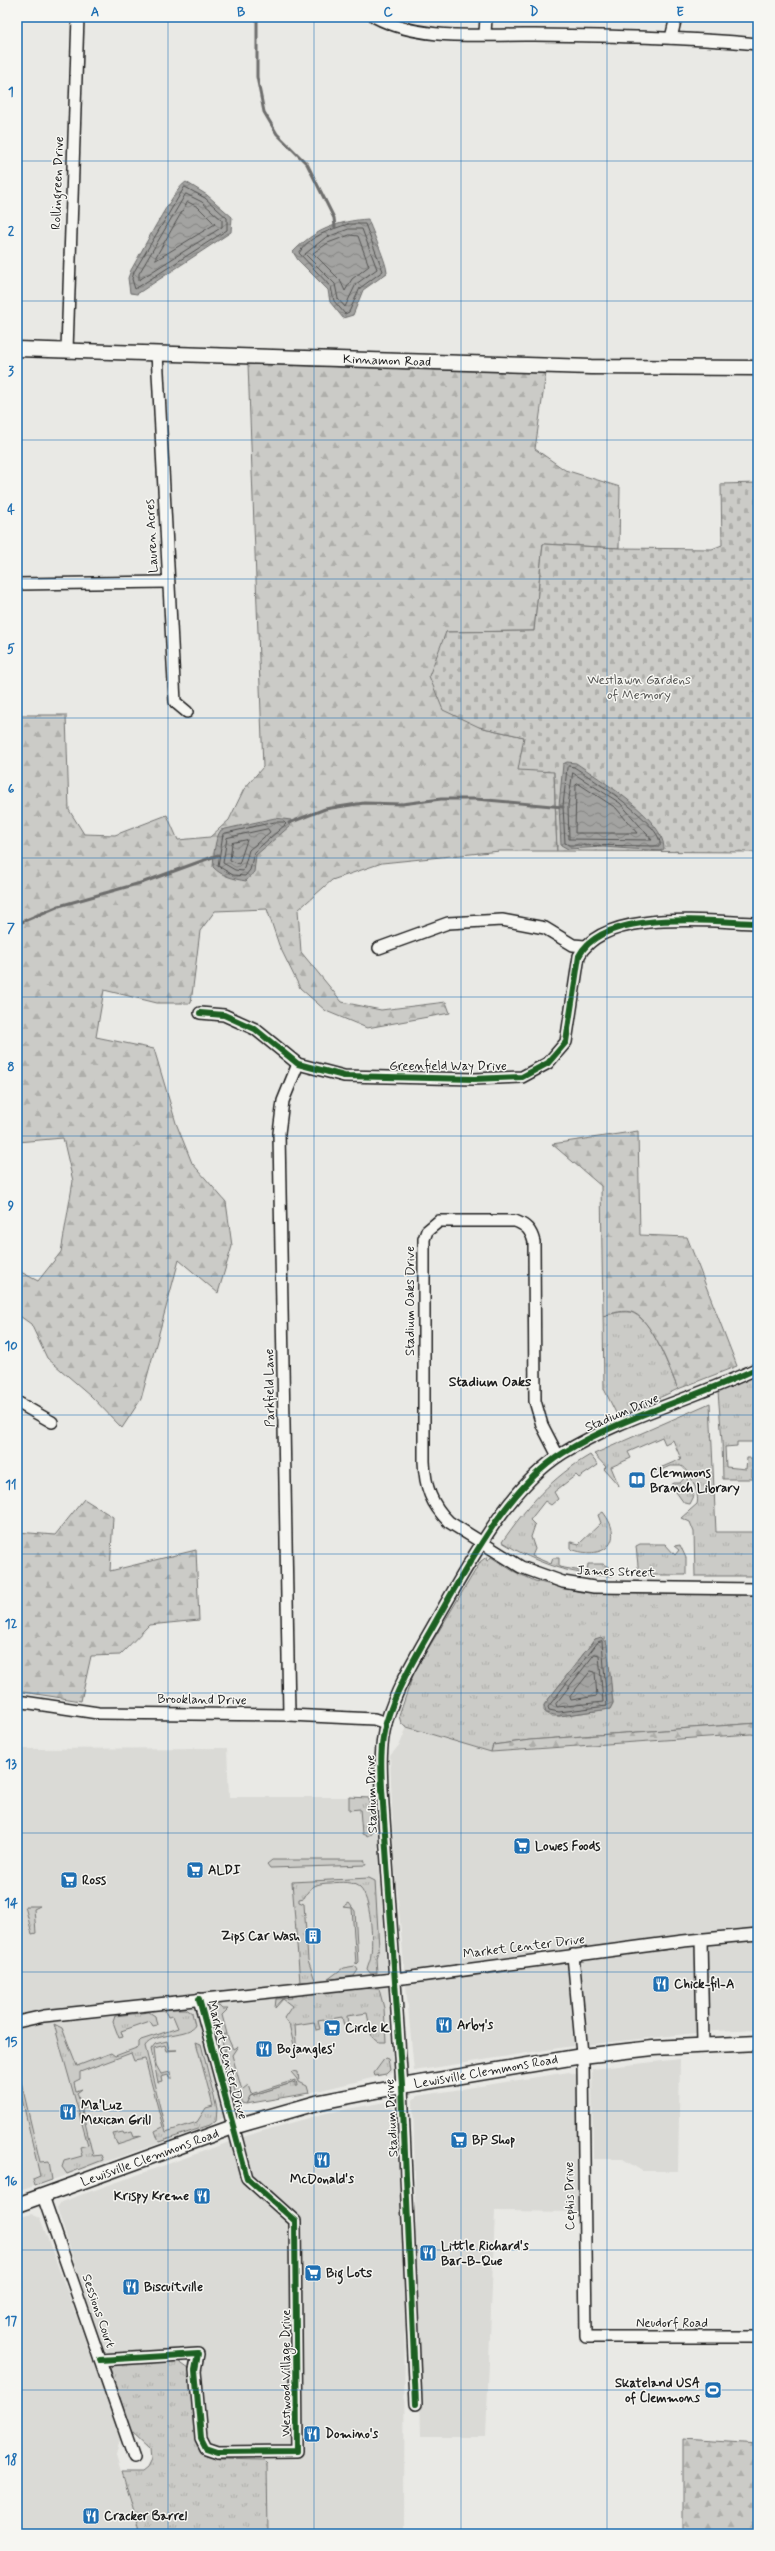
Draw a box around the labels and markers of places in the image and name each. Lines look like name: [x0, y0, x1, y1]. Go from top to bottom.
place label: Clemmons Branch Library: [650, 1465, 740, 1497]
library icon: Clemmons Branch Library: [627, 1470, 647, 1490]
supermarket icon: Lowes Foods: [512, 1836, 532, 1856]
place label: Lowes Foods: [535, 1838, 600, 1855]
supermarket icon: ALDI: [185, 1860, 205, 1880]
place label: ALDI: [208, 1862, 241, 1879]
supermarket icon: Ross: [59, 1870, 79, 1890]
place label: Ross: [82, 1872, 106, 1889]
building icon: Zips Car Wash: [303, 1926, 323, 1946]
place label: Zips Car Wash: [221, 1928, 300, 1945]
restaurant icon: Chick-fil-A: [651, 1974, 671, 1994]
place label: Chick-fil-A: [674, 1976, 734, 1993]
restaurant icon: Arby's: [434, 2015, 454, 2035]
place label: Arby's: [457, 2017, 493, 2034]
supermarket icon: Circle K: [322, 2018, 342, 2038]
place label: Circle K: [345, 2020, 390, 2037]
restaurant icon: Bojangles': [254, 2039, 274, 2059]
place label: Bojangles': [277, 2041, 335, 2059]
place label: Ma'Luz Mexican Grill: [81, 2097, 151, 2129]
restaurant icon: Ma'Luz Mexican Grill: [58, 2102, 78, 2122]
supermarket icon: BP Shop: [449, 2130, 469, 2150]
place label: BP Shop: [472, 2132, 515, 2149]
restaurant icon: McDonald's: [312, 2150, 332, 2170]
place label: McDonald's: [290, 2171, 354, 2188]
restaurant icon: Krispy Kreme: [192, 2186, 212, 2206]
place label: Krispy Kreme: [114, 2188, 189, 2205]
place label: Little Richard's Bar-B-Que: [441, 2238, 529, 2270]
restaurant icon: Little Richard's Bar-B-Que: [418, 2243, 438, 2263]
supermarket icon: Big Lots: [303, 2263, 323, 2283]
place label: Big Lots: [326, 2265, 372, 2285]
restaurant icon: Biscuitville: [121, 2277, 141, 2297]
place label: Biscuitville: [144, 2279, 203, 2296]
place label: Skateland USA of Clemmons: [615, 2375, 700, 2407]
sports icon: Skateland USA of Clemmons: [703, 2380, 723, 2400]
restaurant icon: Domino's: [302, 2424, 322, 2444]
place label: Domino's: [325, 2426, 379, 2443]
restaurant icon: Cracker Barrel: [81, 2506, 101, 2526]
place label: Cracker Barrel: [104, 2508, 188, 2525]

